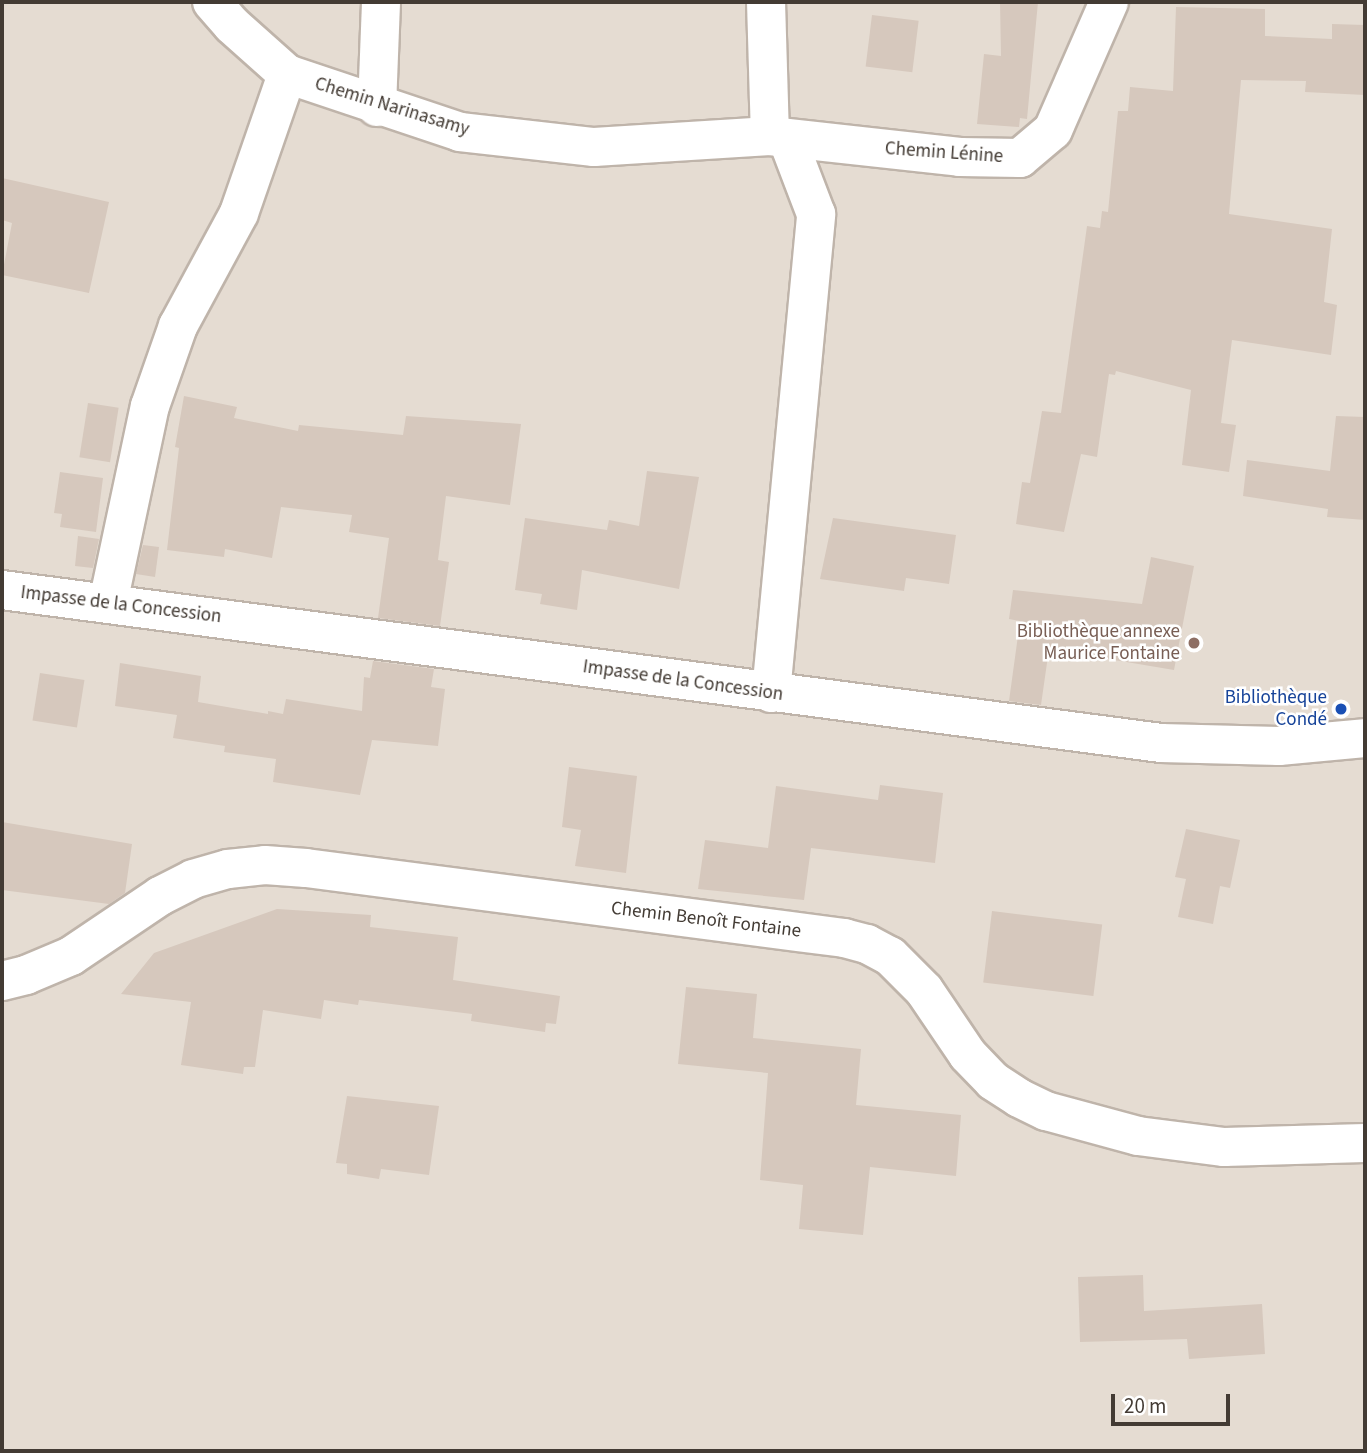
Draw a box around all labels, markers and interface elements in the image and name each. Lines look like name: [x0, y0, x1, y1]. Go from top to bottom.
street label: Chemin Narinasamy: [312, 73, 472, 141]
street label: Chemin Lénine: [884, 137, 1004, 169]
street label: Impasse de la Concession: [19, 581, 223, 629]
place label: Bibliothèque annexe Maurice Fontaine: [1017, 621, 1180, 665]
marker: Bibliothèque annexe Maurice Fontaine: [1186, 635, 1202, 651]
street label: Impasse de la Concession: [581, 656, 785, 706]
place label: Bibliothèque Condé: [1225, 687, 1327, 731]
marker: Bibliothèque Condé: [1333, 701, 1349, 717]
street label: Chemin Benoît Fontaine: [610, 897, 802, 943]
scale bar: [1115, 1380, 1234, 1424]
text: 20 m: [1124, 1391, 1166, 1421]

